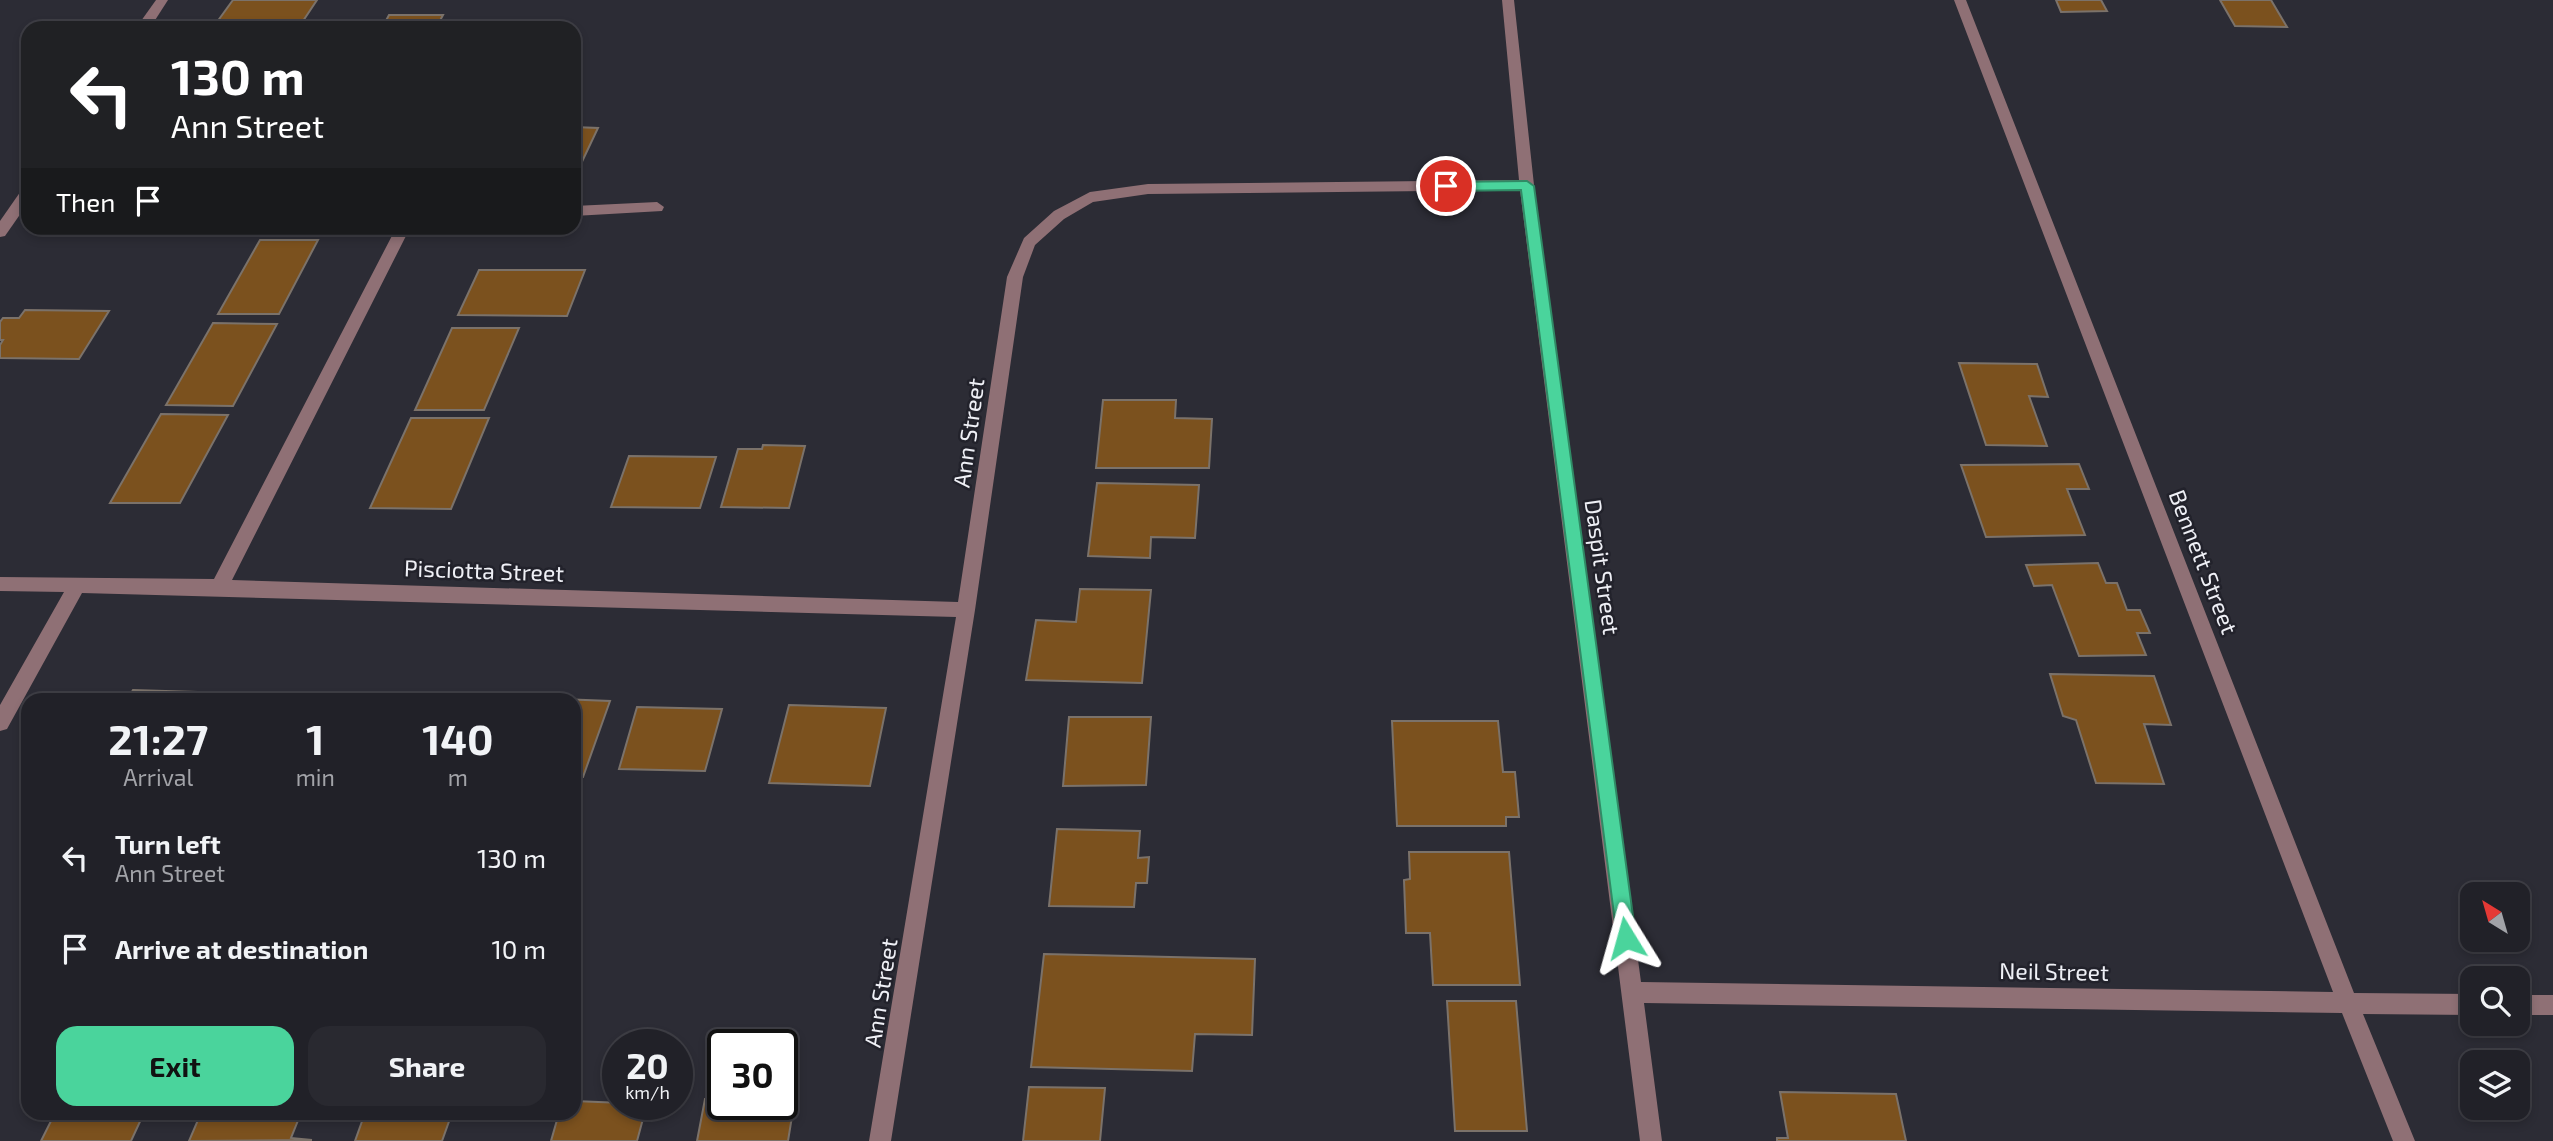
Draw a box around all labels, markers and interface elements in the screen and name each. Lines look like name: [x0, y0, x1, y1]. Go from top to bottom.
text: 130 m: [171, 46, 305, 105]
icon: left: [56, 49, 147, 140]
text: Ann Street: [171, 106, 324, 144]
pin: [1416, 156, 1476, 216]
icon: arrive: [1427, 167, 1465, 205]
icon: arrive: [129, 182, 167, 220]
text: Then: [56, 186, 115, 217]
street label: Ann Street: [946, 376, 990, 489]
street label: Bennett Street: [2164, 486, 2244, 638]
street label: Daspit Street: [1580, 497, 1626, 637]
street label: Pisciotta Street: [404, 553, 565, 587]
text: 21:27: [108, 713, 208, 763]
text: 1: [306, 713, 324, 763]
text: 140: [422, 713, 494, 763]
text: Arrival: [123, 763, 193, 791]
text: min: [296, 763, 335, 791]
text: m: [448, 763, 468, 791]
text: Turn left: [115, 828, 221, 859]
icon: left: [56, 839, 94, 877]
text: 130 m: [477, 842, 546, 873]
text: Ann Street: [115, 859, 225, 887]
north arrow: [2460, 882, 2530, 952]
map controls: [2460, 882, 2530, 1120]
position arrow: [1589, 901, 1663, 975]
icon: arrive: [56, 930, 94, 968]
text: Arrive at destination: [115, 933, 368, 964]
text: 10 m: [491, 933, 546, 964]
street label: Ann Street: [858, 936, 902, 1049]
street label: Neil Street: [1999, 956, 2109, 986]
button: search: [2460, 966, 2530, 1036]
button: Exit: [56, 1026, 294, 1106]
button: Share: [308, 1026, 546, 1106]
speed limit sign: 30: [707, 1029, 798, 1120]
text: 20: [626, 1044, 669, 1086]
button: layers: [2460, 1050, 2530, 1120]
text: km/h: [625, 1081, 670, 1103]

